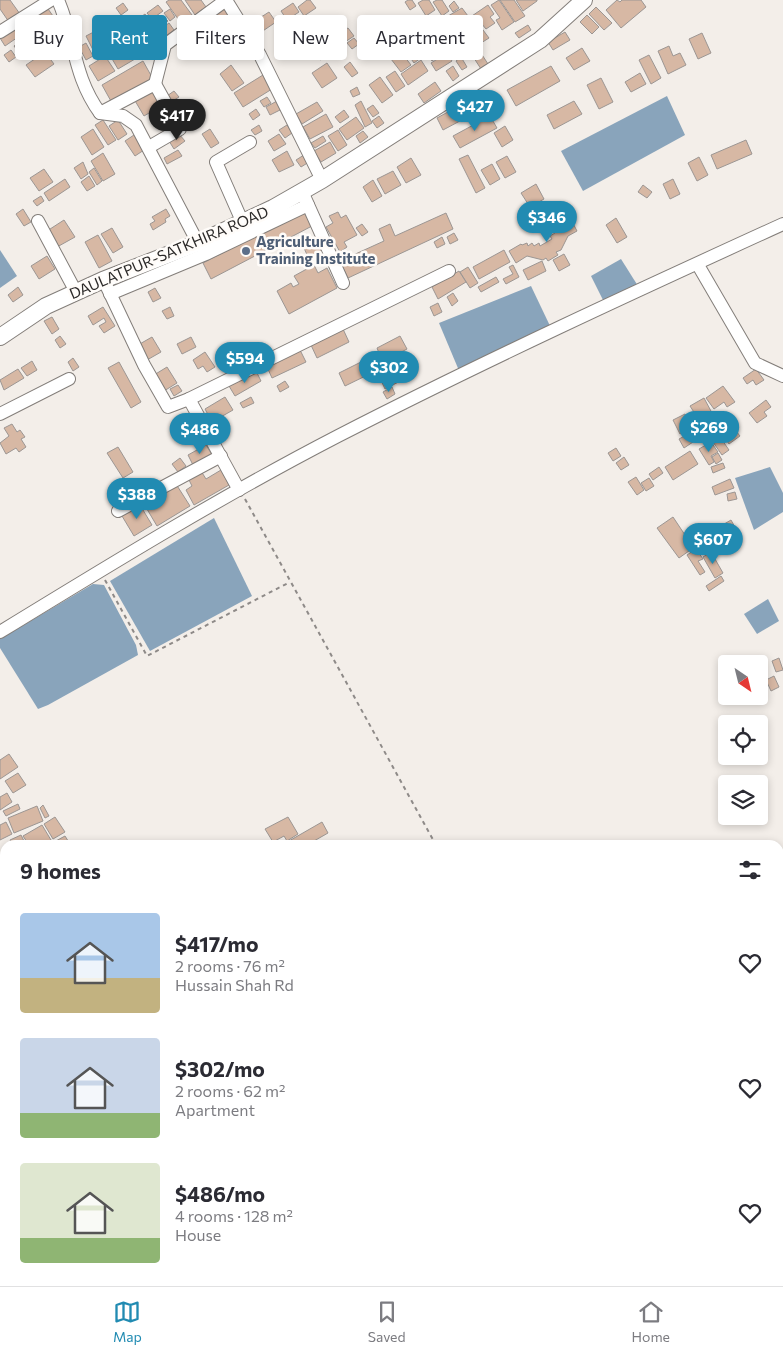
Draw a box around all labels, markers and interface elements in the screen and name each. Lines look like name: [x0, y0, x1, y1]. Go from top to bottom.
chip: Buy: [15, 15, 82, 60]
chip: Rent: [92, 15, 167, 60]
chip: Filters: [177, 15, 264, 60]
chip: New: [274, 15, 347, 60]
chip: Apartment: [357, 15, 483, 60]
pin: $427: [445, 90, 505, 132]
text: $427: [457, 96, 493, 115]
pin: $417: [147, 98, 207, 141]
text: $417: [160, 105, 194, 124]
pin: $346: [517, 200, 577, 243]
street label: DAULATPUR-SATKHIRA ROAD: [66, 202, 271, 302]
text: $346: [528, 207, 566, 226]
place label: Agriculture Training Institute: [256, 232, 375, 267]
marker: Agriculture Training Institute: [240, 245, 252, 257]
pin: $594: [215, 342, 275, 384]
text: $594: [226, 348, 264, 367]
pin: $302: [359, 350, 419, 393]
text: $302: [370, 357, 408, 376]
pin: $269: [679, 410, 739, 453]
pin: $486: [170, 412, 230, 455]
text: $269: [690, 417, 728, 436]
text: $486: [181, 419, 219, 438]
pin: $388: [107, 478, 167, 520]
text: $388: [118, 484, 156, 503]
pin: $607: [683, 522, 743, 565]
text: $607: [694, 529, 732, 548]
north arrow: [718, 655, 768, 705]
map controls: [718, 655, 768, 825]
button: locate: [718, 715, 768, 765]
button: layers: [718, 775, 768, 825]
icon: filters: [736, 856, 764, 884]
text: 9 homes: [20, 858, 101, 883]
text: $417/mo: [175, 931, 258, 956]
icon: home: [60, 933, 120, 993]
icon: heart: [736, 949, 764, 977]
text: 2 rooms · 76 m²: [175, 956, 285, 975]
text: Hussain Shah Rd: [175, 975, 294, 994]
text: $302/mo: [175, 1056, 265, 1081]
icon: home: [60, 1058, 120, 1118]
icon: heart: [736, 1074, 764, 1102]
text: 2 rooms · 62 m²: [175, 1081, 285, 1100]
text: Apartment: [175, 1100, 255, 1119]
text: $486/mo: [175, 1181, 265, 1206]
icon: home: [60, 1183, 120, 1243]
icon: heart: [736, 1199, 764, 1227]
text: 4 rooms · 128 m²: [175, 1206, 293, 1225]
text: House: [175, 1225, 221, 1244]
tab: Map: [113, 1298, 142, 1345]
tab: Saved: [368, 1298, 406, 1345]
tab: Home: [632, 1298, 670, 1345]

